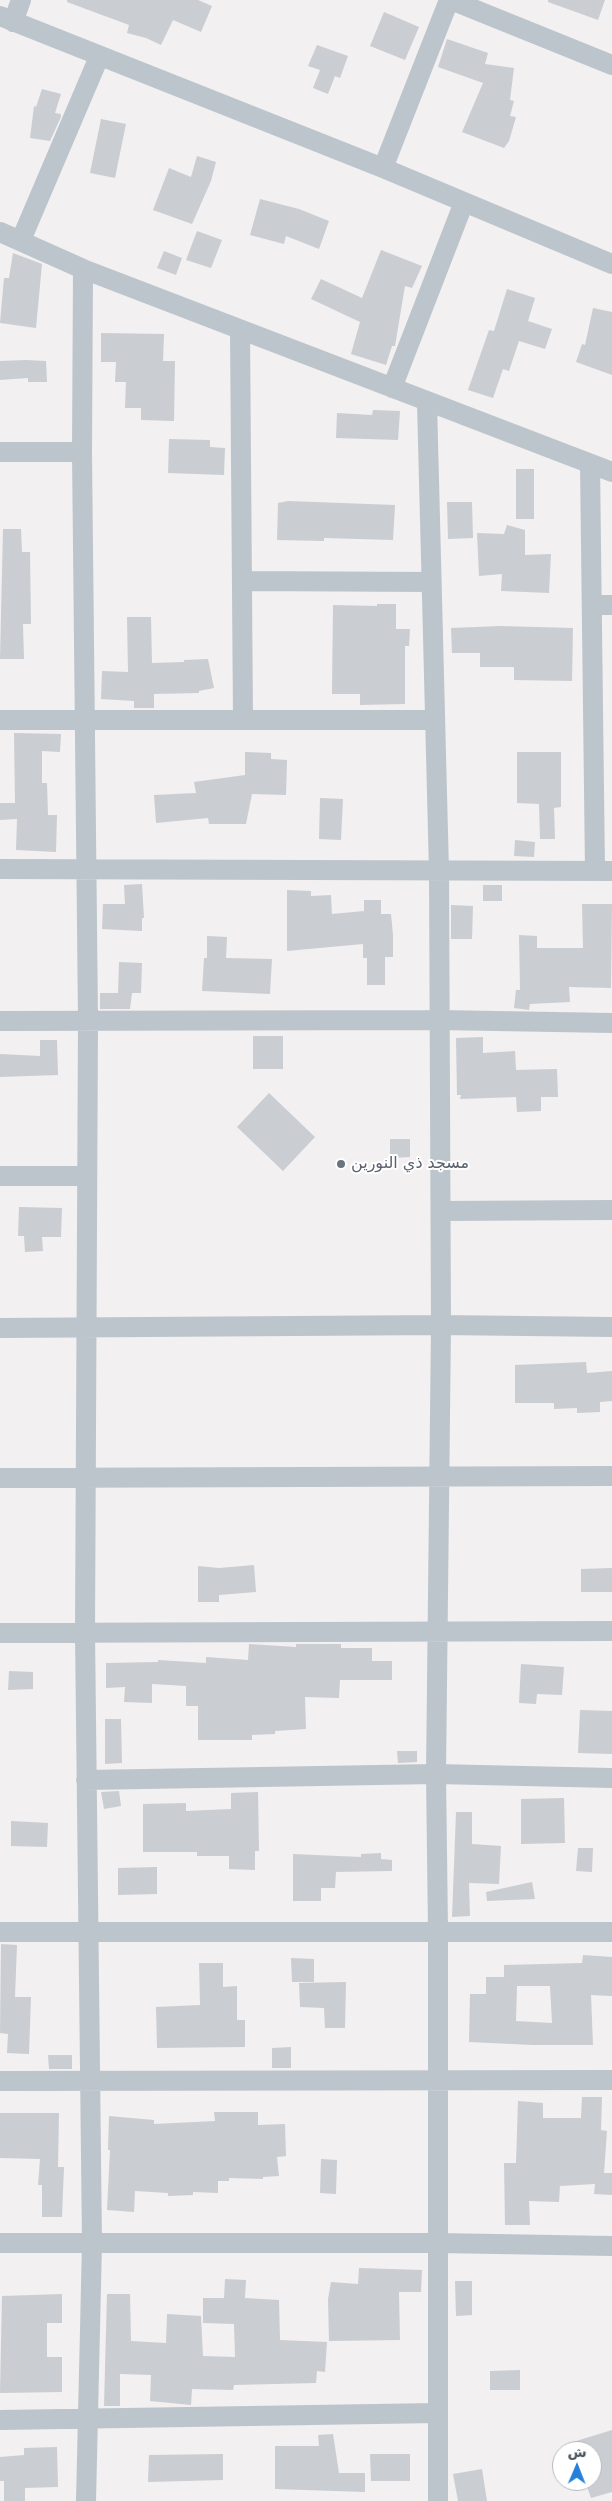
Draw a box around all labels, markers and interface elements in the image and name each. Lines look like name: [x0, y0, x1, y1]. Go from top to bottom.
place label: مسجد ذي النورين: [351, 1154, 469, 1174]
marker: مسجد ذي النورين: [335, 1158, 347, 1170]
north arrow: [552, 2441, 602, 2491]
text: ش: [567, 2444, 587, 2460]

